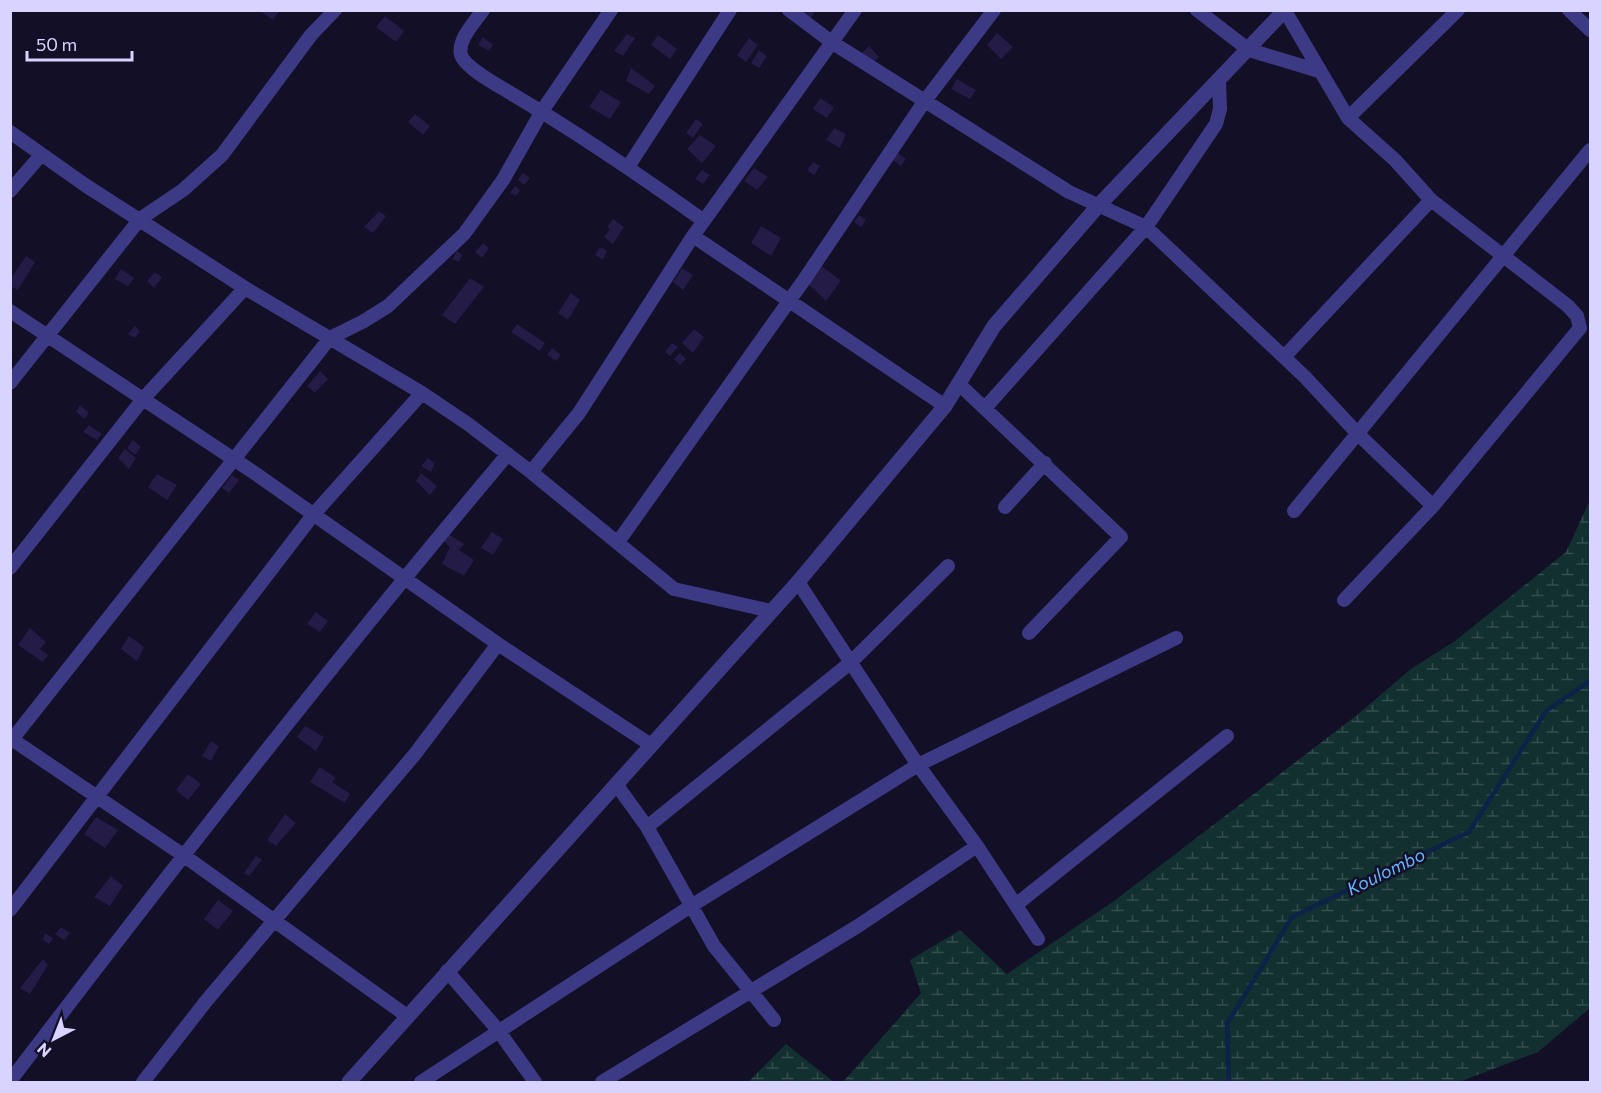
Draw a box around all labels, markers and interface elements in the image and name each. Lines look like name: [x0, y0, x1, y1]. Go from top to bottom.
scale bar: [27, 24, 132, 62]
text: 50 m: [36, 33, 77, 55]
water label: Koulombo: [1343, 843, 1428, 899]
north arrow: [24, 1009, 84, 1069]
text: N: [33, 1039, 54, 1062]

